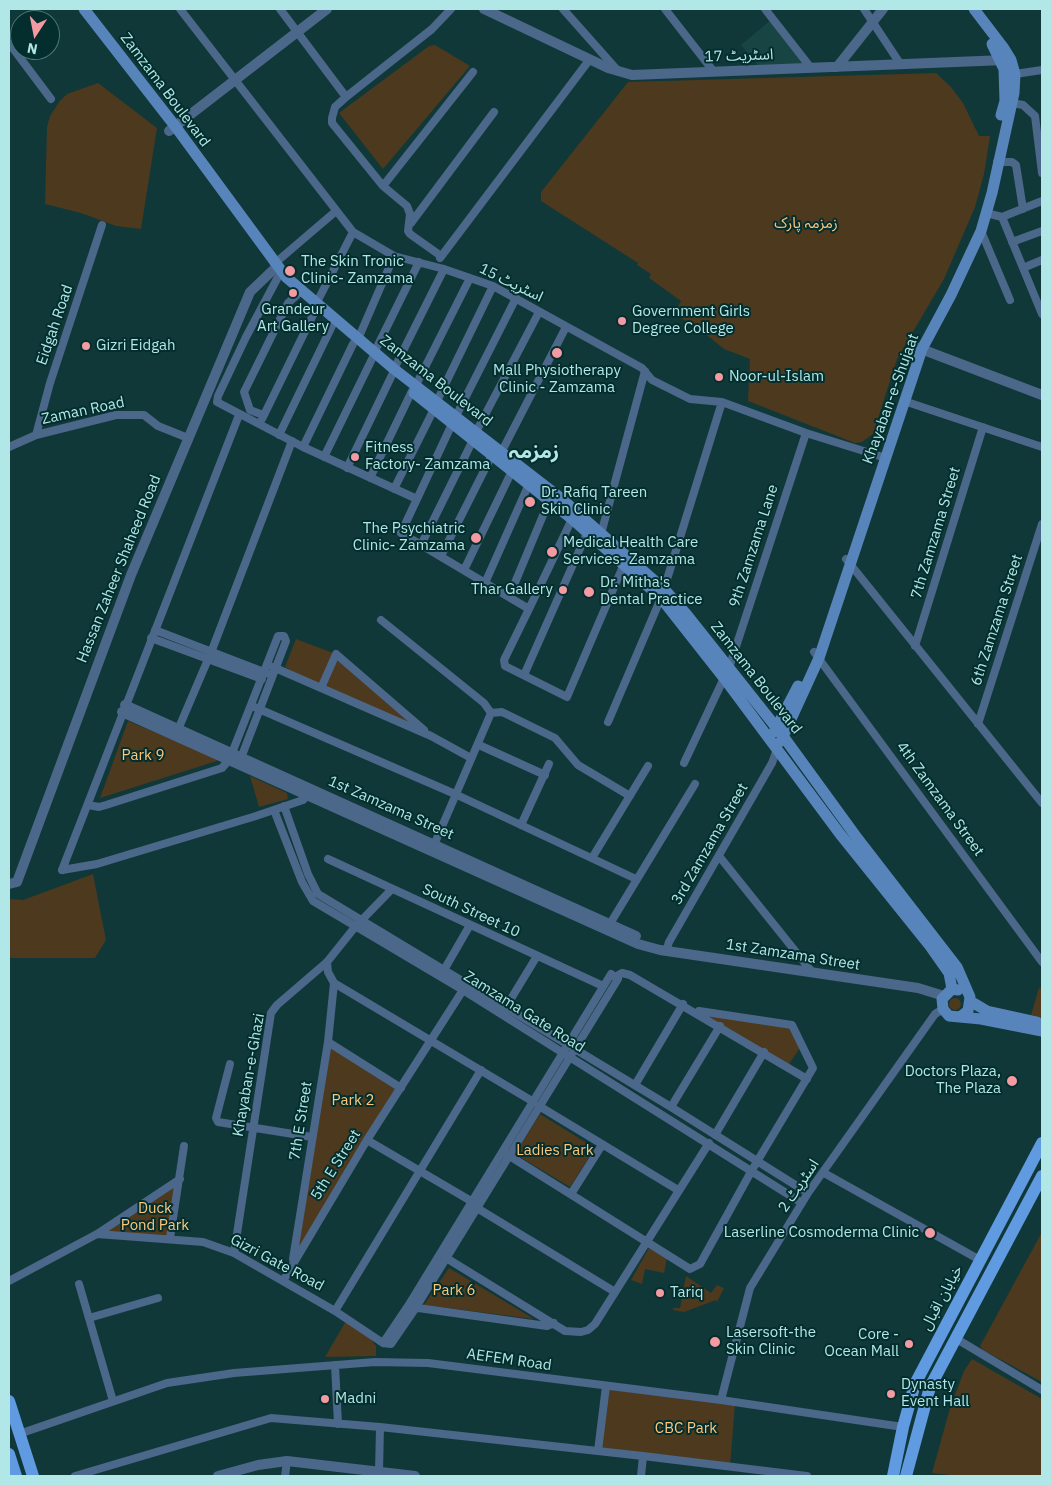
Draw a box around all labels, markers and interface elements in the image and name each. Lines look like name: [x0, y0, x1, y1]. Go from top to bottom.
north arrow: [10, 10, 60, 60]
street label: Zamzama Boulevard: [116, 30, 214, 150]
text: N: [26, 39, 39, 59]
street label: اسٹریٹ 17: [704, 46, 774, 66]
park label: زمزمہ پارک: [774, 215, 838, 233]
place label: The Skin Tronic Clinic- Zamzama: [301, 253, 413, 288]
street label: اسٹریٹ 15: [476, 260, 546, 306]
marker: The Skin Tronic Clinic- Zamzama: [283, 264, 297, 278]
street label: Eidgah Road: [33, 283, 77, 367]
marker: Grandeur Art Gallery: [287, 287, 299, 299]
place label: Grandeur Art Gallery: [257, 301, 329, 336]
place label: Government Girls Degree College: [632, 303, 750, 338]
marker: Government Girls Degree College: [616, 315, 628, 327]
street label: Khayaban-e-Shujaat: [859, 331, 923, 467]
street label: Zamzama Boulevard: [376, 332, 496, 430]
place label: Gizri Eidgah: [96, 337, 176, 355]
marker: Gizri Eidgah: [80, 340, 92, 352]
marker: Mall Physiotherapy Clinic - Zamzama: [550, 346, 564, 360]
place label: Mall Physiotherapy Clinic - Zamzama: [493, 362, 621, 397]
place label: Noor-ul-Islam: [729, 368, 824, 386]
marker: Noor-ul-Islam: [713, 371, 725, 383]
street label: Zaman Road: [40, 393, 126, 429]
place label: Fitness Factory- Zamzama: [365, 439, 490, 474]
district label: زمزمہ: [509, 440, 559, 464]
marker: Fitness Factory- Zamzama: [349, 451, 361, 463]
street label: 7th Zamzama Street: [907, 465, 965, 601]
street label: Hassan Zaheer Shaheed Road: [73, 472, 165, 666]
street label: 9th Zamzama Lane: [726, 482, 782, 610]
place label: Dr. Rafiq Tareen Skin Clinic: [541, 484, 647, 519]
marker: Dr. Rafiq Tareen Skin Clinic: [523, 495, 537, 509]
place label: The Psychiatric Clinic- Zamzama: [353, 520, 465, 555]
marker: The Psychiatric Clinic- Zamzama: [469, 531, 483, 545]
place label: Medical Health Care Services- Zamzama: [563, 534, 698, 569]
marker: Medical Health Care Services- Zamzama: [545, 545, 559, 559]
street label: 6th Zamzama Street: [967, 552, 1027, 688]
place label: Dr. Mitha's Dental Practice: [600, 574, 702, 609]
place label: Thar Gallery: [471, 581, 553, 599]
marker: Thar Gallery: [557, 584, 569, 596]
marker: Dr. Mitha's Dental Practice: [582, 585, 596, 599]
street label: Zamzama Boulevard: [707, 618, 805, 738]
street label: 4th Zamzama Street: [892, 738, 988, 860]
park label: Park 9: [122, 747, 164, 765]
street label: 1st Zamzama Street: [325, 772, 457, 844]
street label: 3rd Zamzama Street: [668, 780, 752, 908]
street label: South Street 10: [419, 881, 523, 941]
street label: 1st Zamzama Street: [725, 936, 861, 974]
street label: Zamzama Gate Road: [460, 967, 588, 1057]
street label: Khayaban-e-Ghazi: [229, 1012, 269, 1138]
place label: Doctors Plaza, The Plaza: [905, 1063, 1001, 1098]
marker: Doctors Plaza, The Plaza: [1005, 1074, 1019, 1088]
street label: 7th E Street: [286, 1080, 316, 1162]
park label: Park 2: [332, 1092, 374, 1110]
street label: 5th E Street: [307, 1126, 365, 1204]
park label: Ladies Park: [516, 1142, 594, 1160]
street label: اسٹریٹ 2: [775, 1156, 823, 1216]
park label: Duck Pond Park: [121, 1200, 189, 1235]
place label: Laserline Cosmoderma Clinic: [724, 1224, 919, 1242]
marker: Laserline Cosmoderma Clinic: [923, 1226, 937, 1240]
street label: Gizri Gate Road: [227, 1231, 327, 1295]
street label: خیابان اقبال: [917, 1262, 967, 1334]
park label: Park 6: [433, 1282, 475, 1300]
place label: Tariq: [670, 1284, 703, 1302]
marker: Tariq: [654, 1287, 666, 1299]
place label: Lasersoft-the Skin Clinic: [726, 1324, 816, 1359]
place label: Core - Ocean Mall: [824, 1326, 899, 1361]
marker: Lasersoft-the Skin Clinic: [708, 1335, 722, 1349]
marker: Core - Ocean Mall: [903, 1338, 915, 1350]
street label: AEFEM Road: [465, 1345, 553, 1375]
place label: Dynasty Event Hall: [901, 1376, 969, 1411]
marker: Dynasty Event Hall: [885, 1388, 897, 1400]
place label: Madni: [335, 1390, 376, 1408]
marker: Madni: [319, 1393, 331, 1405]
park label: CBC Park: [655, 1420, 717, 1438]

